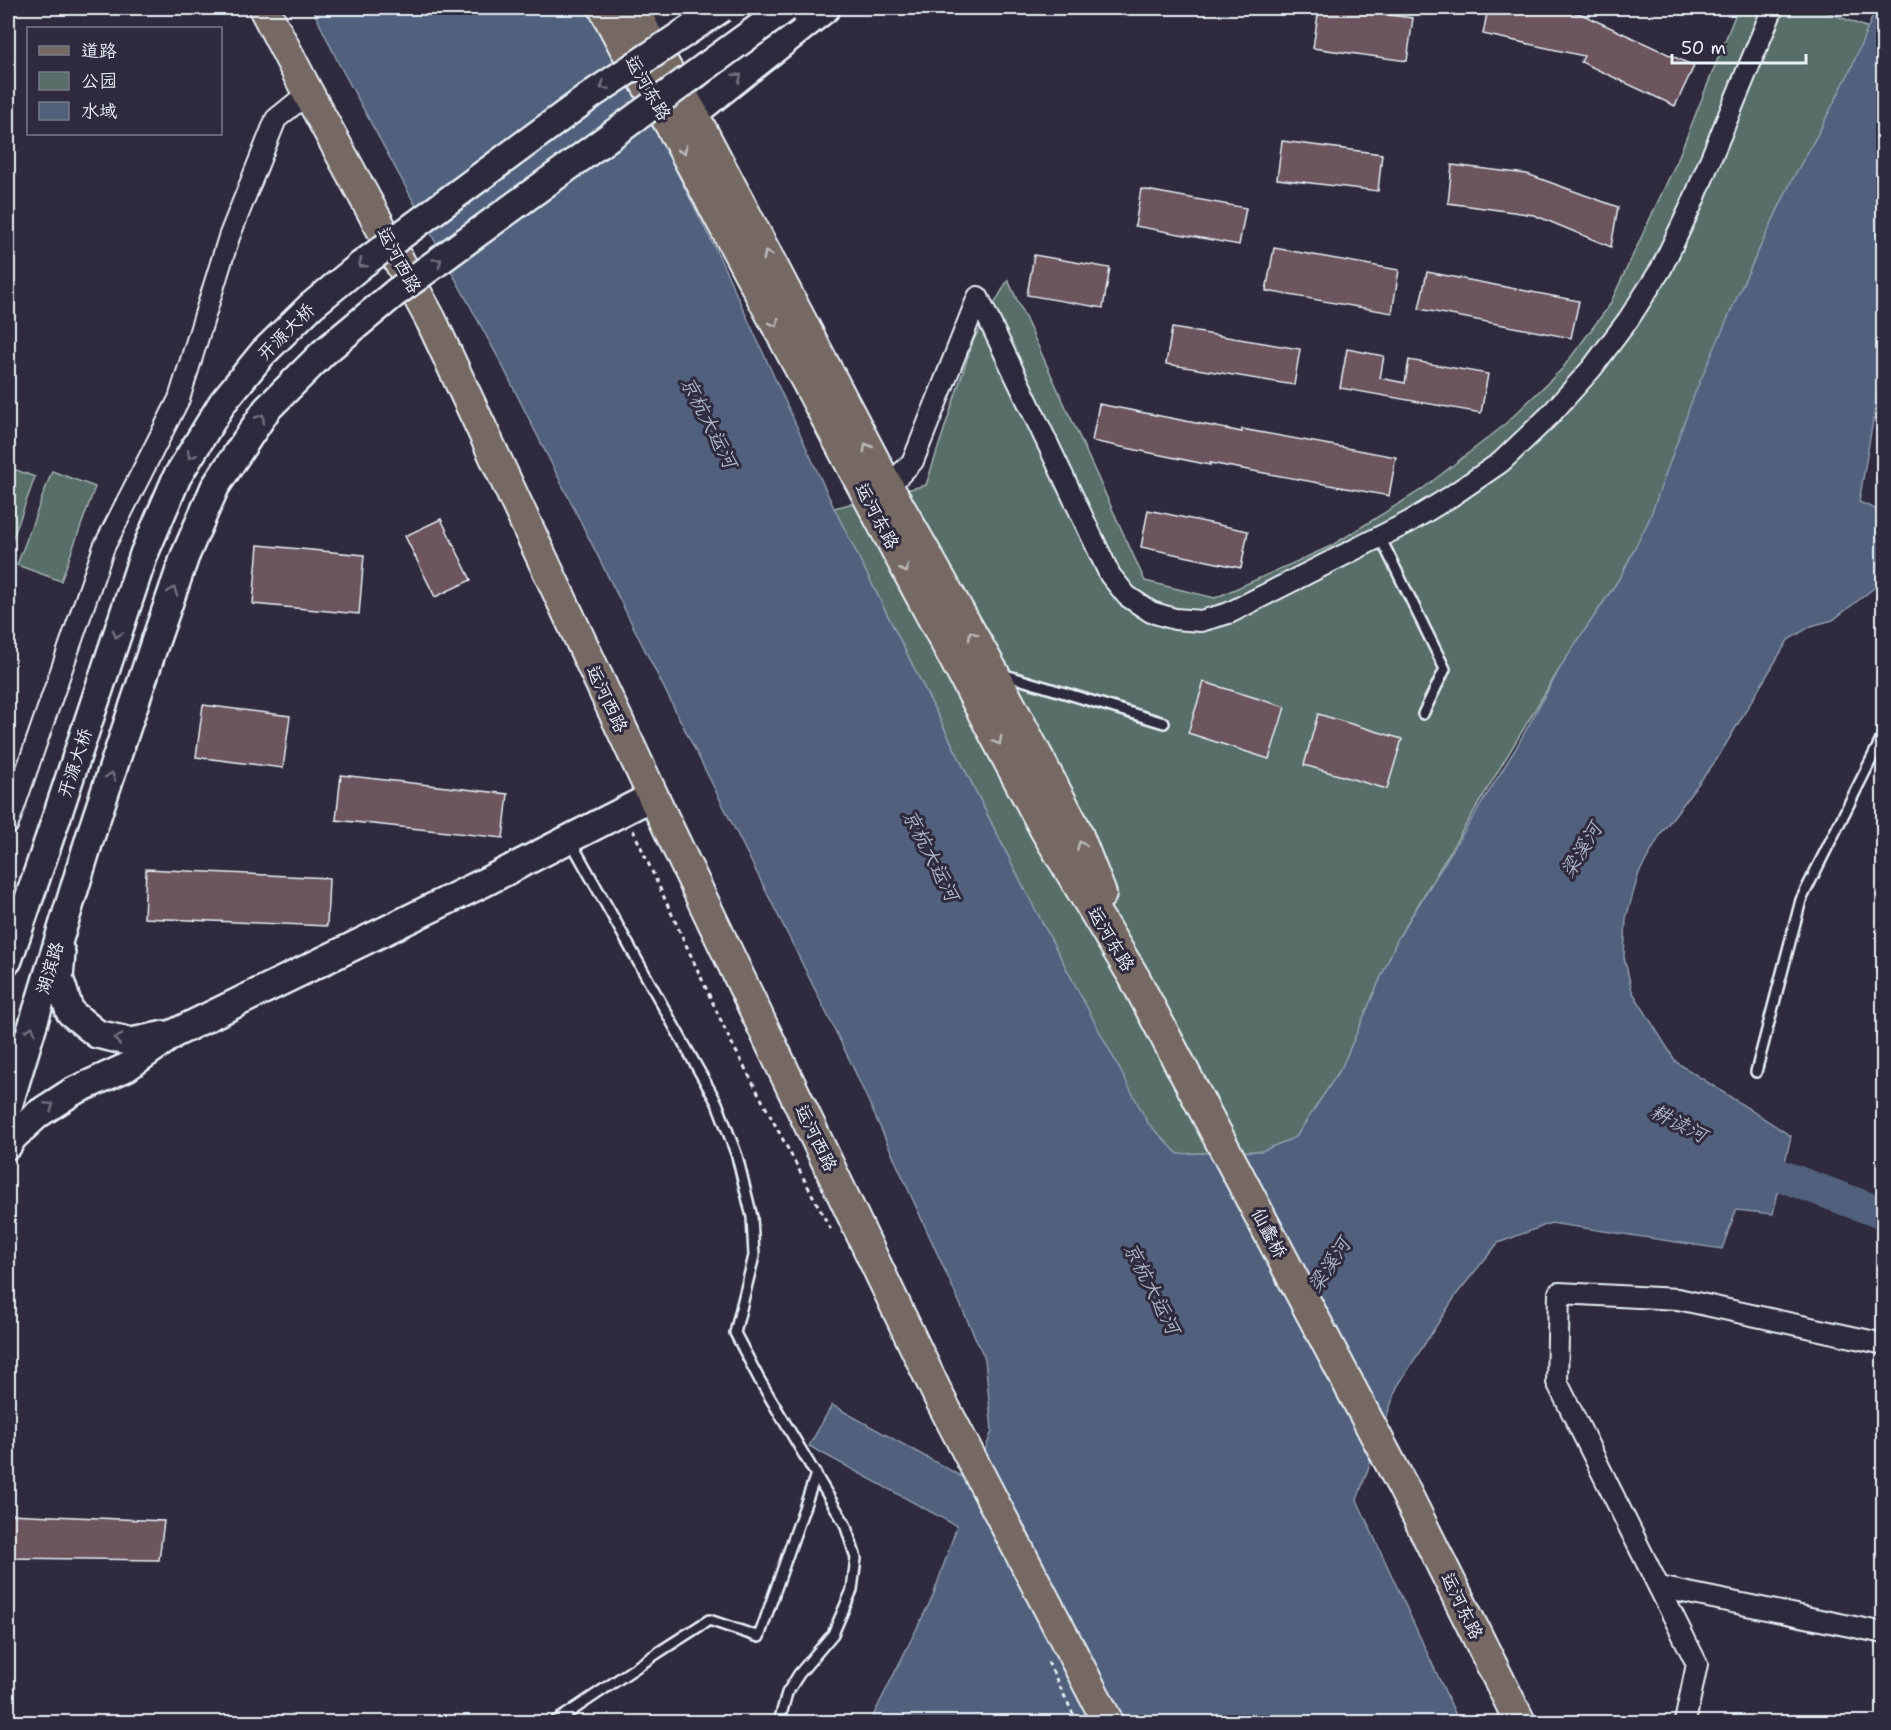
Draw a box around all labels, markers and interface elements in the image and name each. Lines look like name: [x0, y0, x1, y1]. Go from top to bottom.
legend: [27, 27, 222, 135]
scale bar: [1672, 27, 1806, 65]
text: 50 m: [1681, 36, 1726, 60]
text: 道路: [81, 39, 117, 63]
street label: 运河东路: [620, 51, 676, 125]
text: 公园: [81, 69, 117, 93]
one-way arrow: [732, 73, 743, 84]
one-way arrow: [599, 79, 610, 90]
text: 水域: [81, 99, 117, 123]
one-way arrow: [676, 144, 687, 155]
street label: 运河西路: [372, 223, 426, 297]
one-way arrow: [763, 251, 774, 261]
one-way arrow: [358, 257, 369, 268]
one-way arrow: [431, 258, 442, 269]
street label: 开源大桥: [252, 298, 320, 366]
one-way arrow: [767, 317, 779, 328]
water label: 京杭大运河: [675, 372, 745, 475]
one-way arrow: [253, 414, 265, 424]
one-way arrow: [863, 442, 874, 453]
one-way arrow: [187, 449, 199, 459]
street label: 运河东路: [850, 479, 904, 553]
one-way arrow: [898, 563, 909, 573]
one-way arrow: [165, 586, 178, 597]
one-way arrow: [112, 629, 124, 639]
one-way arrow: [968, 631, 980, 641]
street label: 运河西路: [581, 661, 633, 737]
street label: 开源大桥: [52, 725, 98, 801]
one-way arrow: [991, 735, 1002, 745]
one-way arrow: [103, 771, 116, 782]
water label: 京杭大运河: [897, 805, 967, 908]
water label: 梁溪河: [1554, 815, 1609, 882]
one-way arrow: [1076, 840, 1089, 851]
street label: 运河东路: [1082, 902, 1140, 976]
street label: 湖滨路: [31, 939, 69, 997]
one-way arrow: [23, 1025, 36, 1036]
one-way arrow: [113, 1034, 123, 1047]
water label: 耕读河: [1646, 1098, 1714, 1150]
street label: 运河西路: [789, 1100, 843, 1176]
one-way arrow: [44, 1102, 55, 1113]
street label: 仙蠡桥: [1246, 1204, 1292, 1262]
water label: 梁溪河: [1302, 1230, 1358, 1297]
water label: 京杭大运河: [1118, 1238, 1188, 1341]
street label: 运河东路: [1435, 1568, 1489, 1644]

